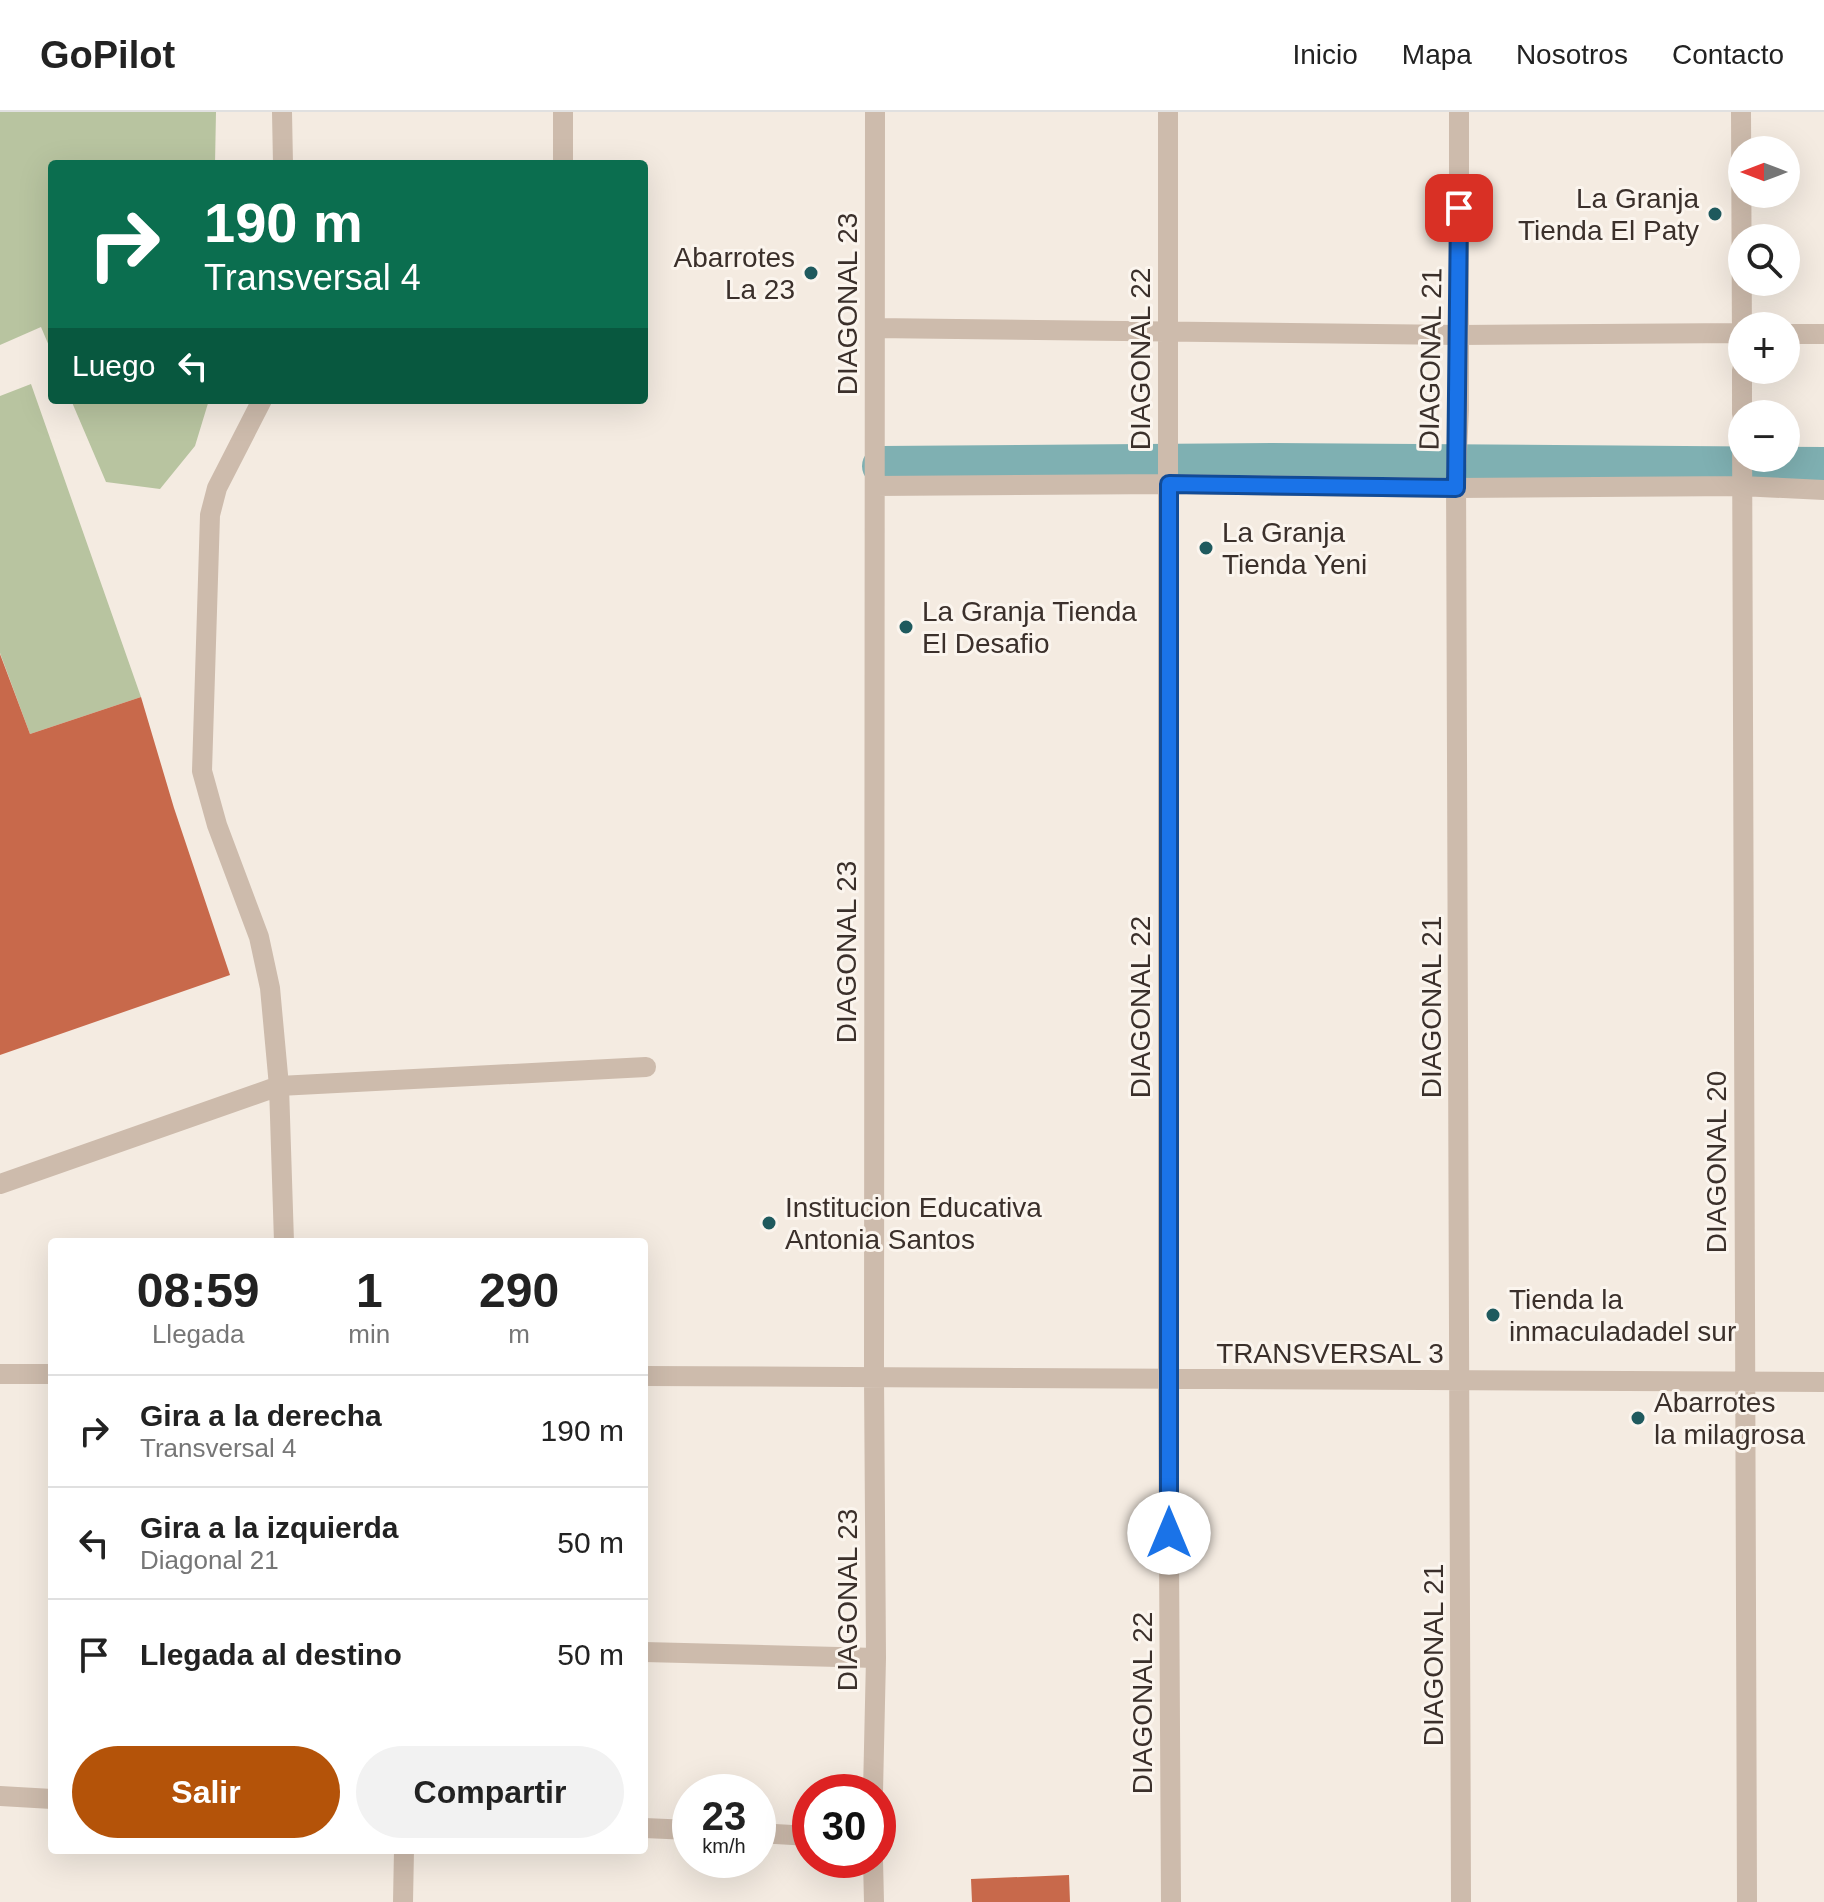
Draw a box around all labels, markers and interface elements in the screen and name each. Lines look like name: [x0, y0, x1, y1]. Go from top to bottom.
text: GoPilot: [40, 34, 175, 76]
text: Inicio: [1292, 39, 1358, 70]
text: Mapa: [1402, 39, 1472, 70]
text: Nosotros: [1516, 39, 1628, 70]
text: Contacto: [1672, 39, 1784, 70]
north arrow: [1728, 136, 1800, 208]
map controls: [1728, 136, 1800, 472]
pin: [1425, 174, 1493, 242]
place label: La Granja Tienda El Paty: [1518, 183, 1699, 246]
icon: arrive: [1437, 186, 1481, 230]
text: 190 m: [204, 191, 363, 254]
icon: right: [72, 192, 176, 296]
marker: La Granja Tienda El Paty: [1706, 205, 1724, 223]
street label: DIAGONAL 23: [832, 213, 863, 395]
button: search: [1728, 224, 1800, 296]
place label: Abarrotes La 23: [674, 242, 795, 305]
text: Transversal 4: [204, 257, 421, 298]
marker: Abarrotes La 23: [802, 264, 820, 282]
street label: DIAGONAL 21: [1413, 267, 1448, 451]
street label: DIAGONAL 22: [1125, 268, 1156, 450]
button: +: [1728, 312, 1800, 384]
icon: left: [171, 344, 215, 388]
text: Luego: [72, 349, 155, 382]
button: −: [1728, 400, 1800, 472]
place label: La Granja Tienda Yeni: [1222, 517, 1367, 580]
marker: La Granja Tienda Yeni: [1197, 539, 1215, 557]
place label: La Granja Tienda El Desafio: [922, 596, 1137, 659]
marker: La Granja Tienda El Desafio: [897, 618, 915, 636]
street label: DIAGONAL 23: [831, 861, 862, 1043]
street label: DIAGONAL 22: [1125, 916, 1156, 1098]
street label: DIAGONAL 21: [1416, 916, 1447, 1098]
street label: DIAGONAL 20: [1701, 1071, 1732, 1253]
place label: Institucion Educativa Antonia Santos: [785, 1192, 1042, 1255]
marker: Institucion Educativa Antonia Santos: [760, 1214, 778, 1232]
text: 08:59: [137, 1264, 260, 1317]
text: 1: [356, 1264, 383, 1317]
text: 290: [479, 1264, 559, 1317]
place label: Tienda la inmaculadadel sur: [1509, 1284, 1736, 1347]
marker: Tienda la inmaculadadel sur: [1484, 1306, 1502, 1324]
text: Llegada: [152, 1319, 244, 1349]
text: min: [348, 1319, 390, 1349]
text: m: [508, 1319, 530, 1349]
street label: TRANSVERSAL 3: [1216, 1338, 1444, 1369]
place label: Abarrotes la milagrosa: [1654, 1387, 1805, 1450]
text: Gira a la derecha: [140, 1399, 382, 1432]
icon: right: [72, 1409, 116, 1453]
marker: Abarrotes la milagrosa: [1629, 1409, 1647, 1427]
text: 190 m: [541, 1414, 624, 1447]
text: Transversal 4: [140, 1433, 297, 1463]
position arrow: [1127, 1491, 1211, 1575]
street label: DIAGONAL 23: [832, 1509, 863, 1691]
text: Gira a la izquierda: [140, 1511, 398, 1544]
icon: left: [72, 1521, 116, 1565]
text: 50 m: [557, 1526, 624, 1559]
text: Diagonal 21: [140, 1545, 279, 1575]
street label: DIAGONAL 21: [1418, 1564, 1449, 1746]
street label: DIAGONAL 22: [1127, 1612, 1158, 1794]
icon: arrive: [72, 1633, 116, 1677]
text: Llegada al destino: [140, 1638, 402, 1671]
text: 50 m: [557, 1638, 624, 1671]
button: Salir: [72, 1746, 340, 1838]
button: Compartir: [356, 1746, 624, 1838]
speed limit sign: 30: [792, 1774, 896, 1878]
text: 23: [702, 1794, 746, 1838]
text: km/h: [702, 1835, 746, 1857]

